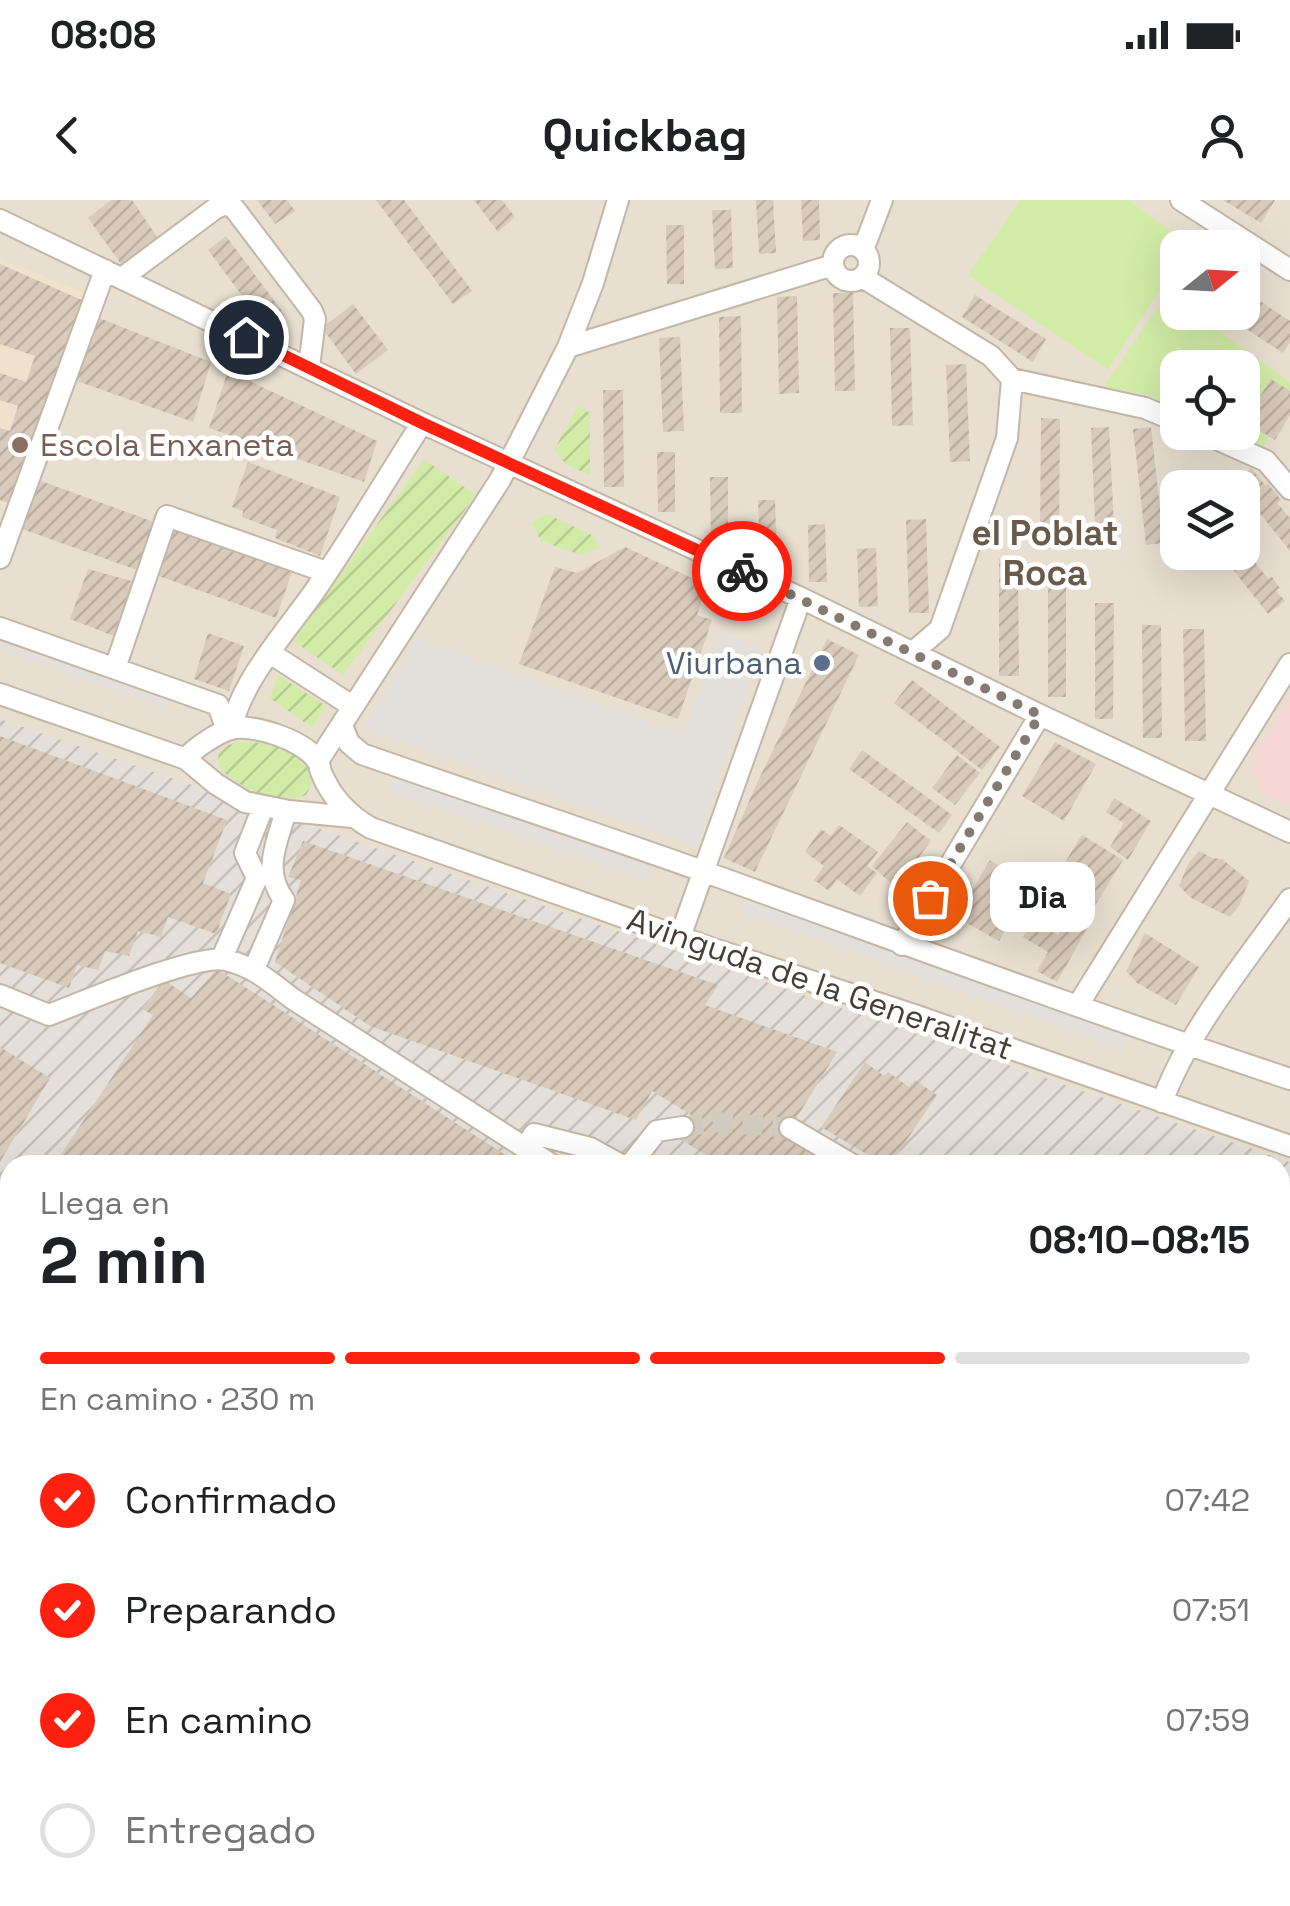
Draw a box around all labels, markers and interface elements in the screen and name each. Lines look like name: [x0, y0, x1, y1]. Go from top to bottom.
text: 08:08: [50, 11, 156, 59]
text: Quickbag: [543, 107, 747, 164]
icon: back: [40, 108, 95, 163]
icon: person: [1195, 108, 1250, 163]
north arrow: [1160, 230, 1260, 330]
map controls: [1160, 230, 1260, 570]
pin: [204, 295, 289, 380]
icon: home: [219, 310, 274, 365]
button: locate: [1160, 350, 1260, 450]
place label: Escola Enxaneta: [40, 425, 294, 465]
marker: Escola Enxaneta: [9, 434, 31, 456]
button: layers: [1160, 470, 1260, 570]
district label: el Poblat Roca: [971, 511, 1119, 595]
courier: [692, 521, 792, 621]
icon: bike: [715, 544, 770, 599]
place label: Viurbana: [666, 643, 802, 683]
marker: Viurbana: [811, 652, 833, 674]
pin: [888, 856, 973, 941]
callout: Dia: [990, 863, 1095, 933]
icon: bag: [903, 871, 958, 926]
text: Dia: [1018, 877, 1067, 917]
street label: Avinguda de la Generalitat: [622, 899, 1018, 1069]
text: Llega en: [40, 1183, 170, 1223]
text: 08:10–08:15: [1029, 1216, 1250, 1264]
text: 2 min: [40, 1219, 208, 1302]
text: En camino · 230 m: [40, 1379, 315, 1419]
icon: check: [40, 1473, 95, 1528]
text: Confirmado: [125, 1476, 337, 1524]
text: 07:42: [1165, 1480, 1250, 1520]
icon: check: [40, 1583, 95, 1638]
text: Preparando: [125, 1586, 337, 1634]
text: 07:51: [1172, 1590, 1250, 1630]
icon: check: [40, 1693, 95, 1748]
text: En camino: [125, 1696, 313, 1744]
text: 07:59: [1165, 1700, 1250, 1740]
text: Entregado: [125, 1806, 316, 1854]

